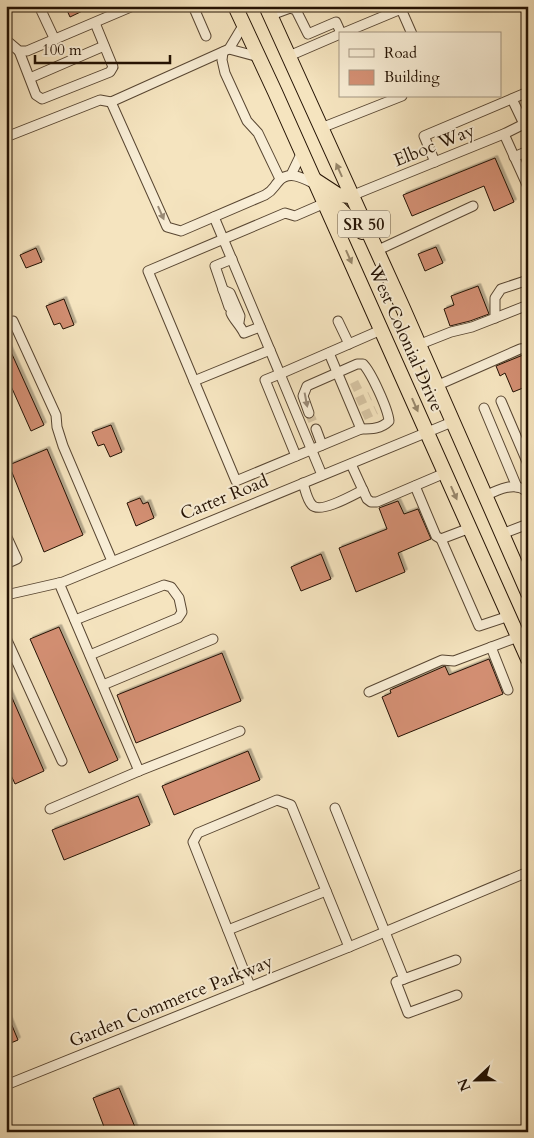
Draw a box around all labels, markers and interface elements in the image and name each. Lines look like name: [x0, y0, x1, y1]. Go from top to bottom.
scale bar: [35, 32, 170, 64]
legend: [339, 32, 502, 98]
text: 100 m: [42, 40, 82, 60]
text: Road: [384, 43, 417, 63]
text: Building: [384, 67, 440, 87]
street label: Elboc Way: [390, 118, 479, 173]
one-way arrow: [335, 163, 343, 177]
one-way arrow: [157, 206, 165, 220]
road number: SR 50: [338, 210, 390, 238]
one-way arrow: [345, 250, 353, 264]
street label: West Colonial Drive: [361, 260, 449, 416]
one-way arrow: [302, 393, 310, 409]
one-way arrow: [411, 398, 419, 412]
street label: Carter Road: [176, 468, 272, 526]
one-way arrow: [451, 486, 459, 500]
street label: Garden Commerce Parkway: [66, 949, 277, 1054]
north arrow: [452, 1056, 502, 1106]
text: N: [453, 1075, 475, 1094]

